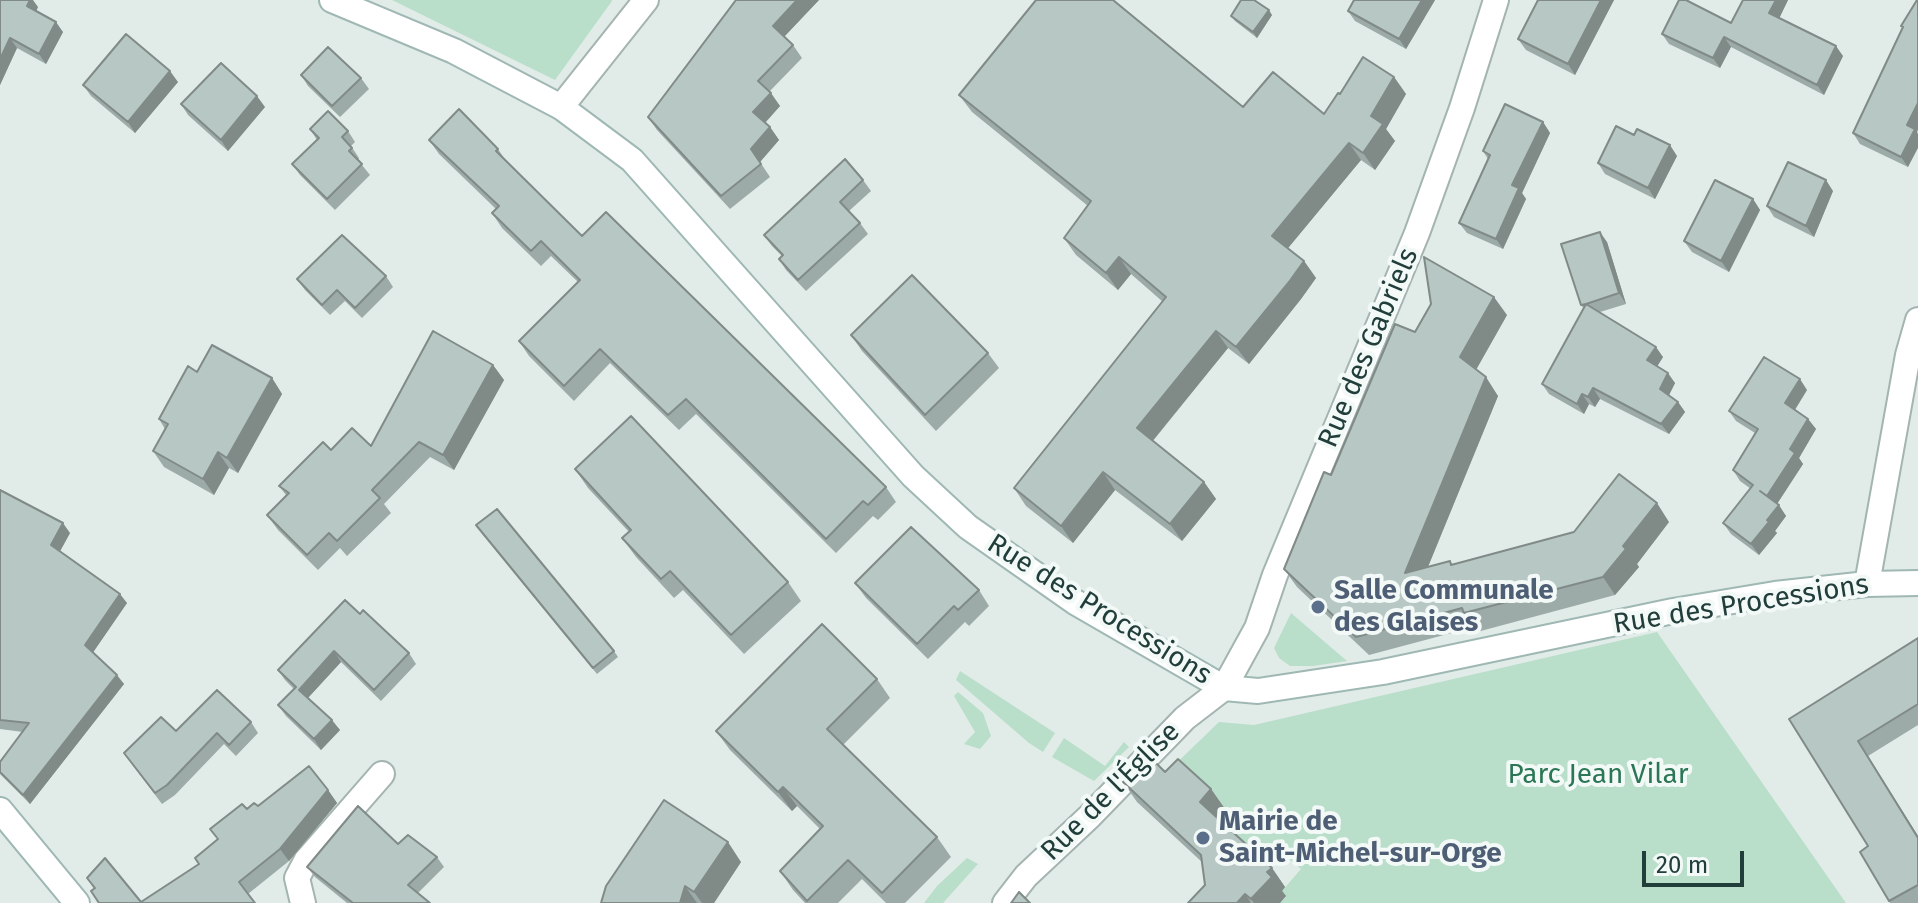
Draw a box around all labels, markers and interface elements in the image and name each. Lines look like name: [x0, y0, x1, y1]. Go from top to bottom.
street label: Rue des Gabriels: [1312, 243, 1426, 453]
street label: Rue des Processions: [981, 527, 1217, 693]
street label: Rue des Processions: [1611, 568, 1871, 642]
place label: Salle Communale des Glaises: [1334, 574, 1554, 640]
marker: Salle Communale des Glaises: [1309, 598, 1327, 616]
street label: Rue de l'Église: [1035, 716, 1187, 868]
park label: Parc Jean Vilar: [1508, 758, 1688, 792]
place label: Mairie de Saint-Michel-sur-Orge: [1219, 805, 1502, 871]
marker: Mairie de Saint-Michel-sur-Orge: [1194, 829, 1212, 847]
scale bar: [1646, 835, 1748, 885]
text: 20 m: [1656, 851, 1708, 879]

